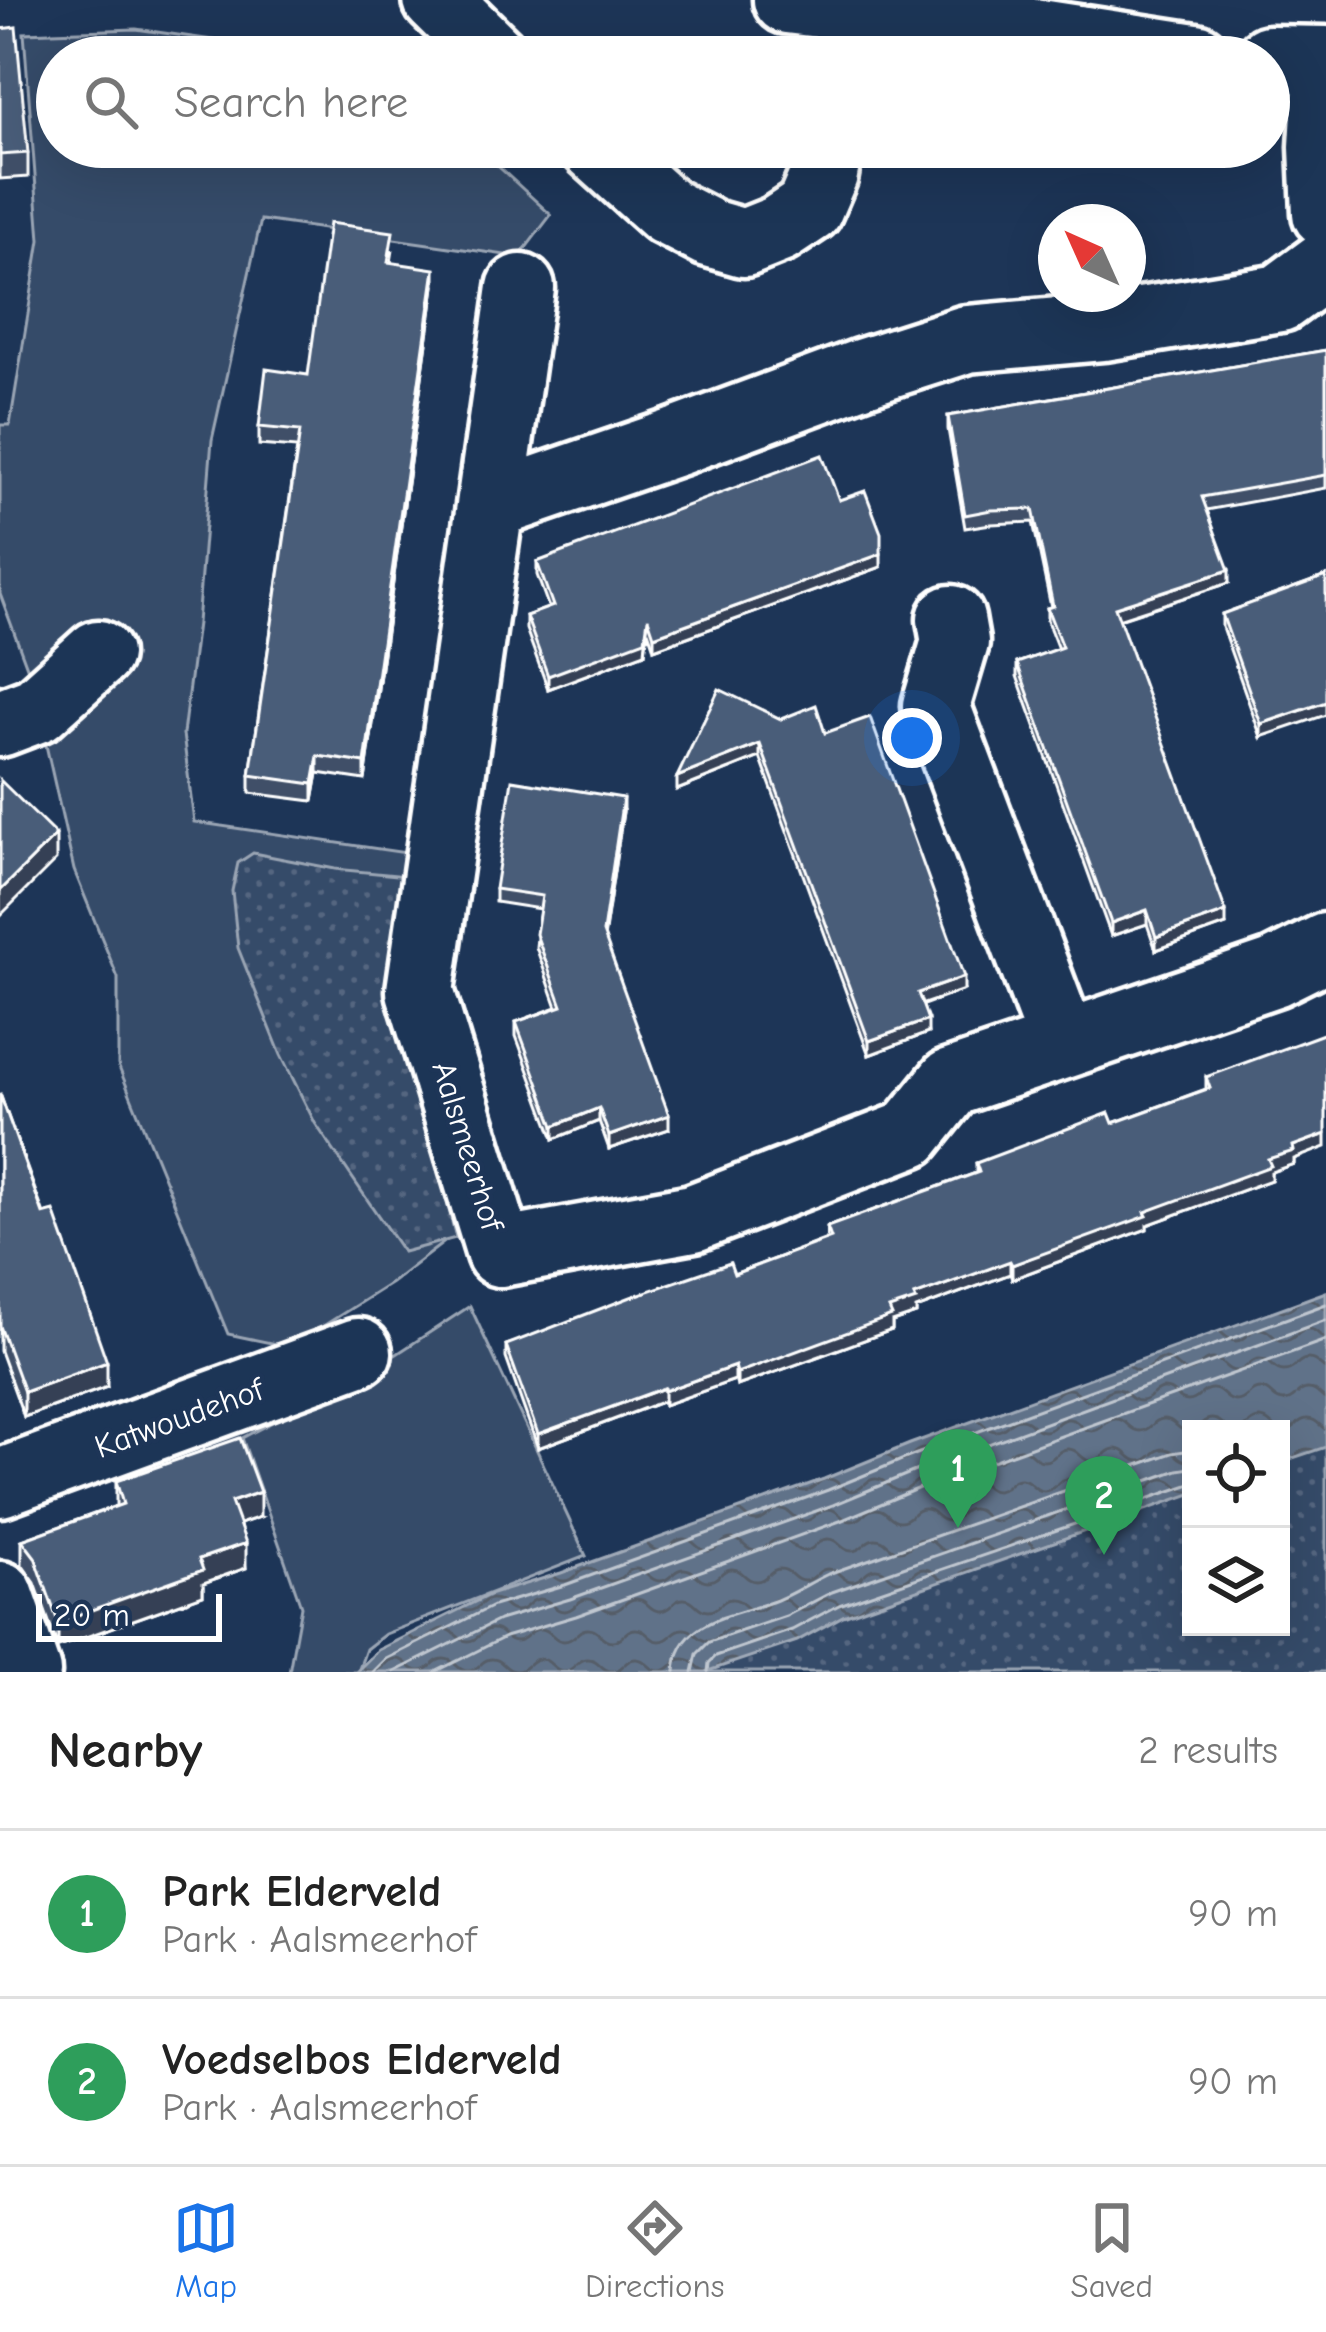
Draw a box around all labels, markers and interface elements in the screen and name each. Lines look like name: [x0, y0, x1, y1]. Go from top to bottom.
search box: [36, 36, 1290, 168]
icon: search: [78, 69, 144, 135]
text: Search here: [174, 76, 408, 128]
north arrow: [1038, 204, 1146, 312]
your location: [882, 708, 942, 768]
street label: Aalsmeerhof: [424, 1057, 512, 1237]
street label: Katwoudehof: [90, 1369, 270, 1466]
map controls: [1182, 1420, 1290, 1636]
button: locate: [1182, 1420, 1290, 1528]
pin: 1: [919, 1429, 997, 1528]
pin: 2: [1065, 1456, 1143, 1555]
button: layers: [1182, 1528, 1290, 1636]
scale bar: [36, 1588, 222, 1641]
text: 20 m: [54, 1596, 130, 1634]
text: Nearby: [48, 1721, 202, 1780]
text: 2 results: [1138, 1728, 1278, 1773]
text: Park Elderveld: [162, 1865, 441, 1917]
text: 1: [79, 1891, 95, 1936]
text: 90 m: [1188, 1891, 1278, 1936]
text: Park · Aalsmeerhof: [162, 1917, 476, 1962]
text: Voedselbos Elderveld: [162, 2033, 562, 2085]
text: 2: [77, 2059, 97, 2104]
text: 90 m: [1188, 2059, 1278, 2104]
text: Park · Aalsmeerhof: [162, 2085, 476, 2130]
tab: Map: [173, 2195, 239, 2305]
tab: Directions: [585, 2195, 725, 2305]
tab: Saved: [1071, 2195, 1153, 2305]

